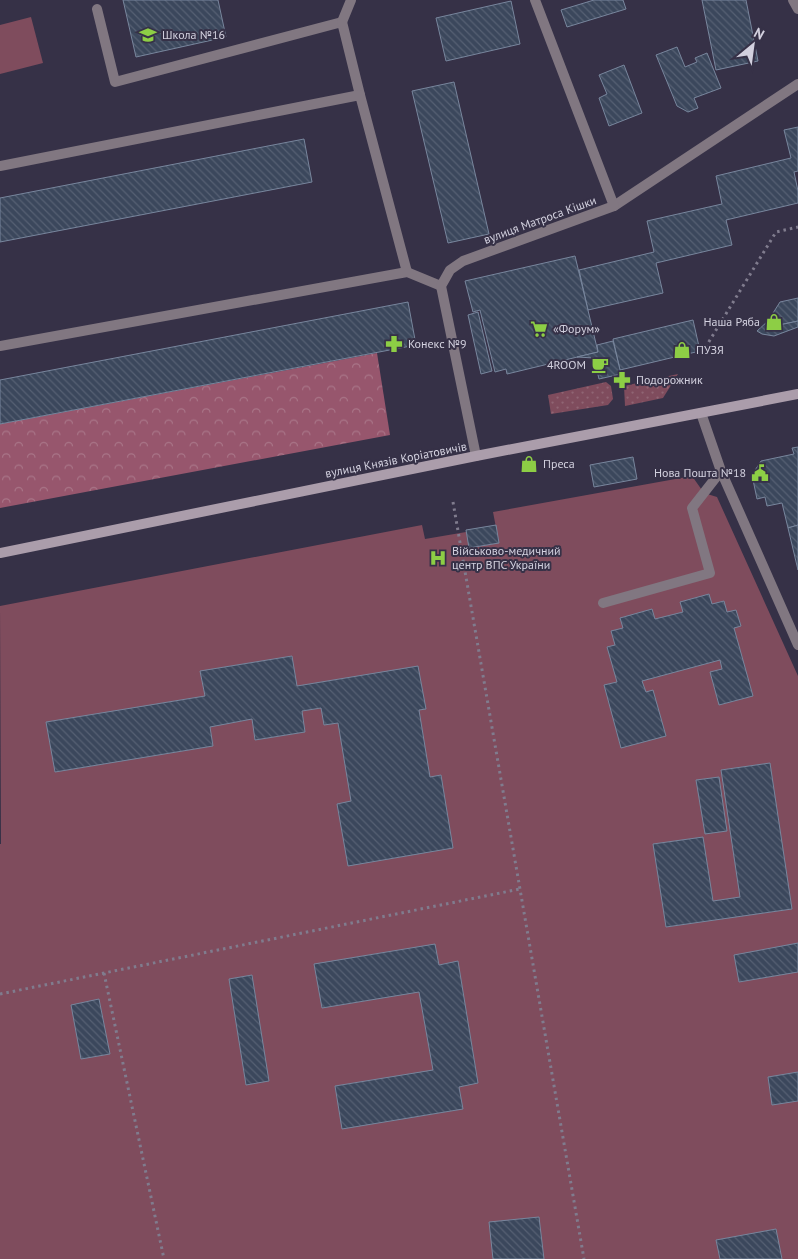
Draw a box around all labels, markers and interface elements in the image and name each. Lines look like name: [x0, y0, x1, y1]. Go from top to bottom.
north arrow: [728, 20, 778, 70]
text: N: [751, 24, 768, 44]
school or university icon: Школа №16: [138, 25, 158, 45]
place label: Школа №16: [162, 27, 225, 42]
street label: вулиця Матроса Кішки: [481, 192, 598, 247]
shop icon: Наша Ряба: [764, 312, 784, 332]
place label: Наша Ряба: [703, 314, 760, 329]
supermarket icon: «Форум»: [529, 319, 549, 339]
place label: «Форум»: [553, 321, 600, 336]
pharmacy icon: Конекс №9: [384, 334, 404, 354]
place label: Конекс №9: [408, 336, 467, 351]
shop icon: ПУЗЯ: [672, 340, 692, 360]
place label: ПУЗЯ: [696, 342, 724, 357]
cafe icon: 4ROOM: [590, 355, 610, 375]
place label: 4ROOM: [547, 357, 586, 372]
pharmacy icon: Подорожник: [612, 370, 632, 390]
place label: Подорожник: [636, 372, 703, 387]
street label: вулиця Князів Коріатовичів: [324, 438, 468, 481]
shop icon: Преса: [519, 454, 539, 474]
place label: Преса: [543, 456, 575, 471]
public building icon: Нова Пошта №18: [750, 463, 770, 483]
place label: Нова Пошта №18: [654, 465, 746, 480]
place label: Військово-медичний центр ВПС України: [452, 543, 561, 572]
hospital icon: Військово-медичний центр ВПС України: [428, 548, 448, 568]

